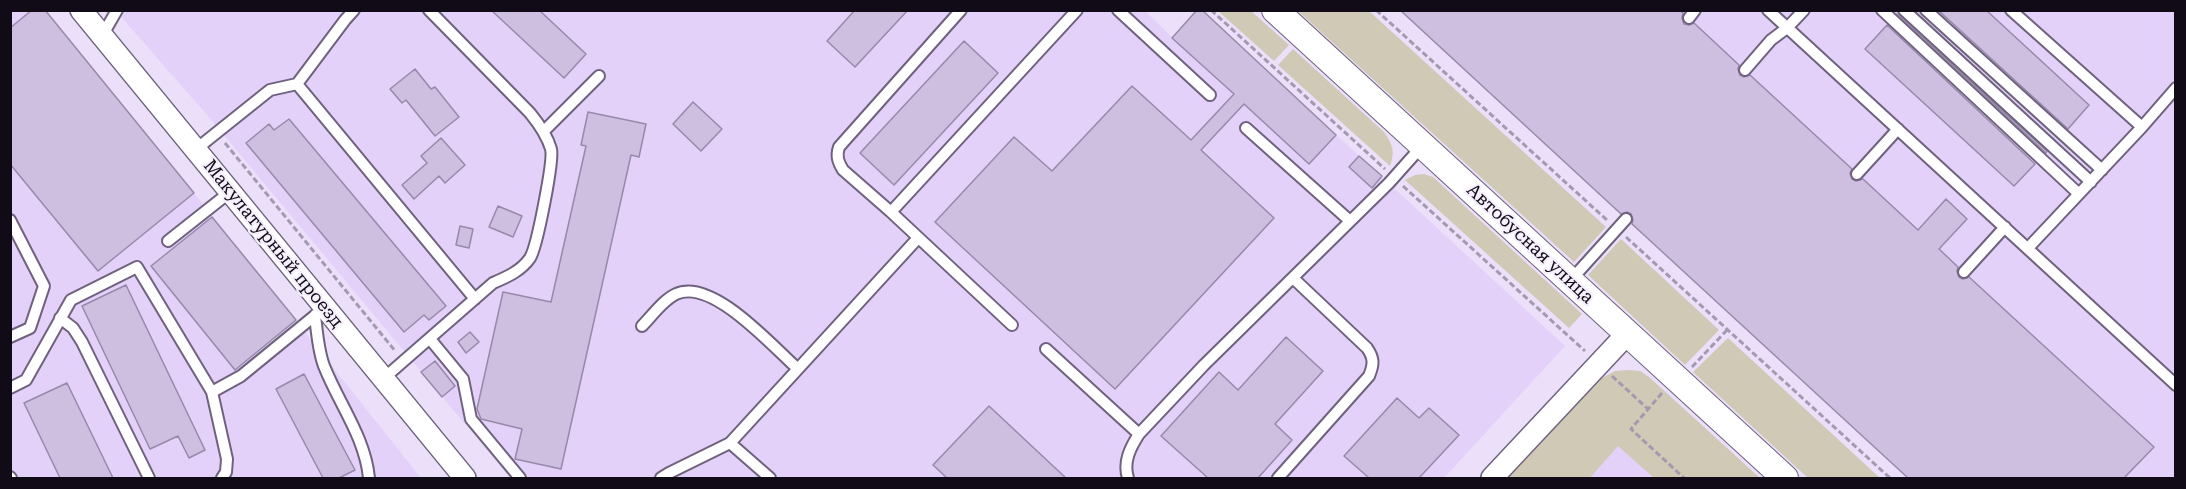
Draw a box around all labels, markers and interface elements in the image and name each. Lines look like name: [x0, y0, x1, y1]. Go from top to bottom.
street label: Макулатурный проезд: [199, 156, 347, 332]
street label: Автобусная улица: [1462, 179, 1598, 309]

